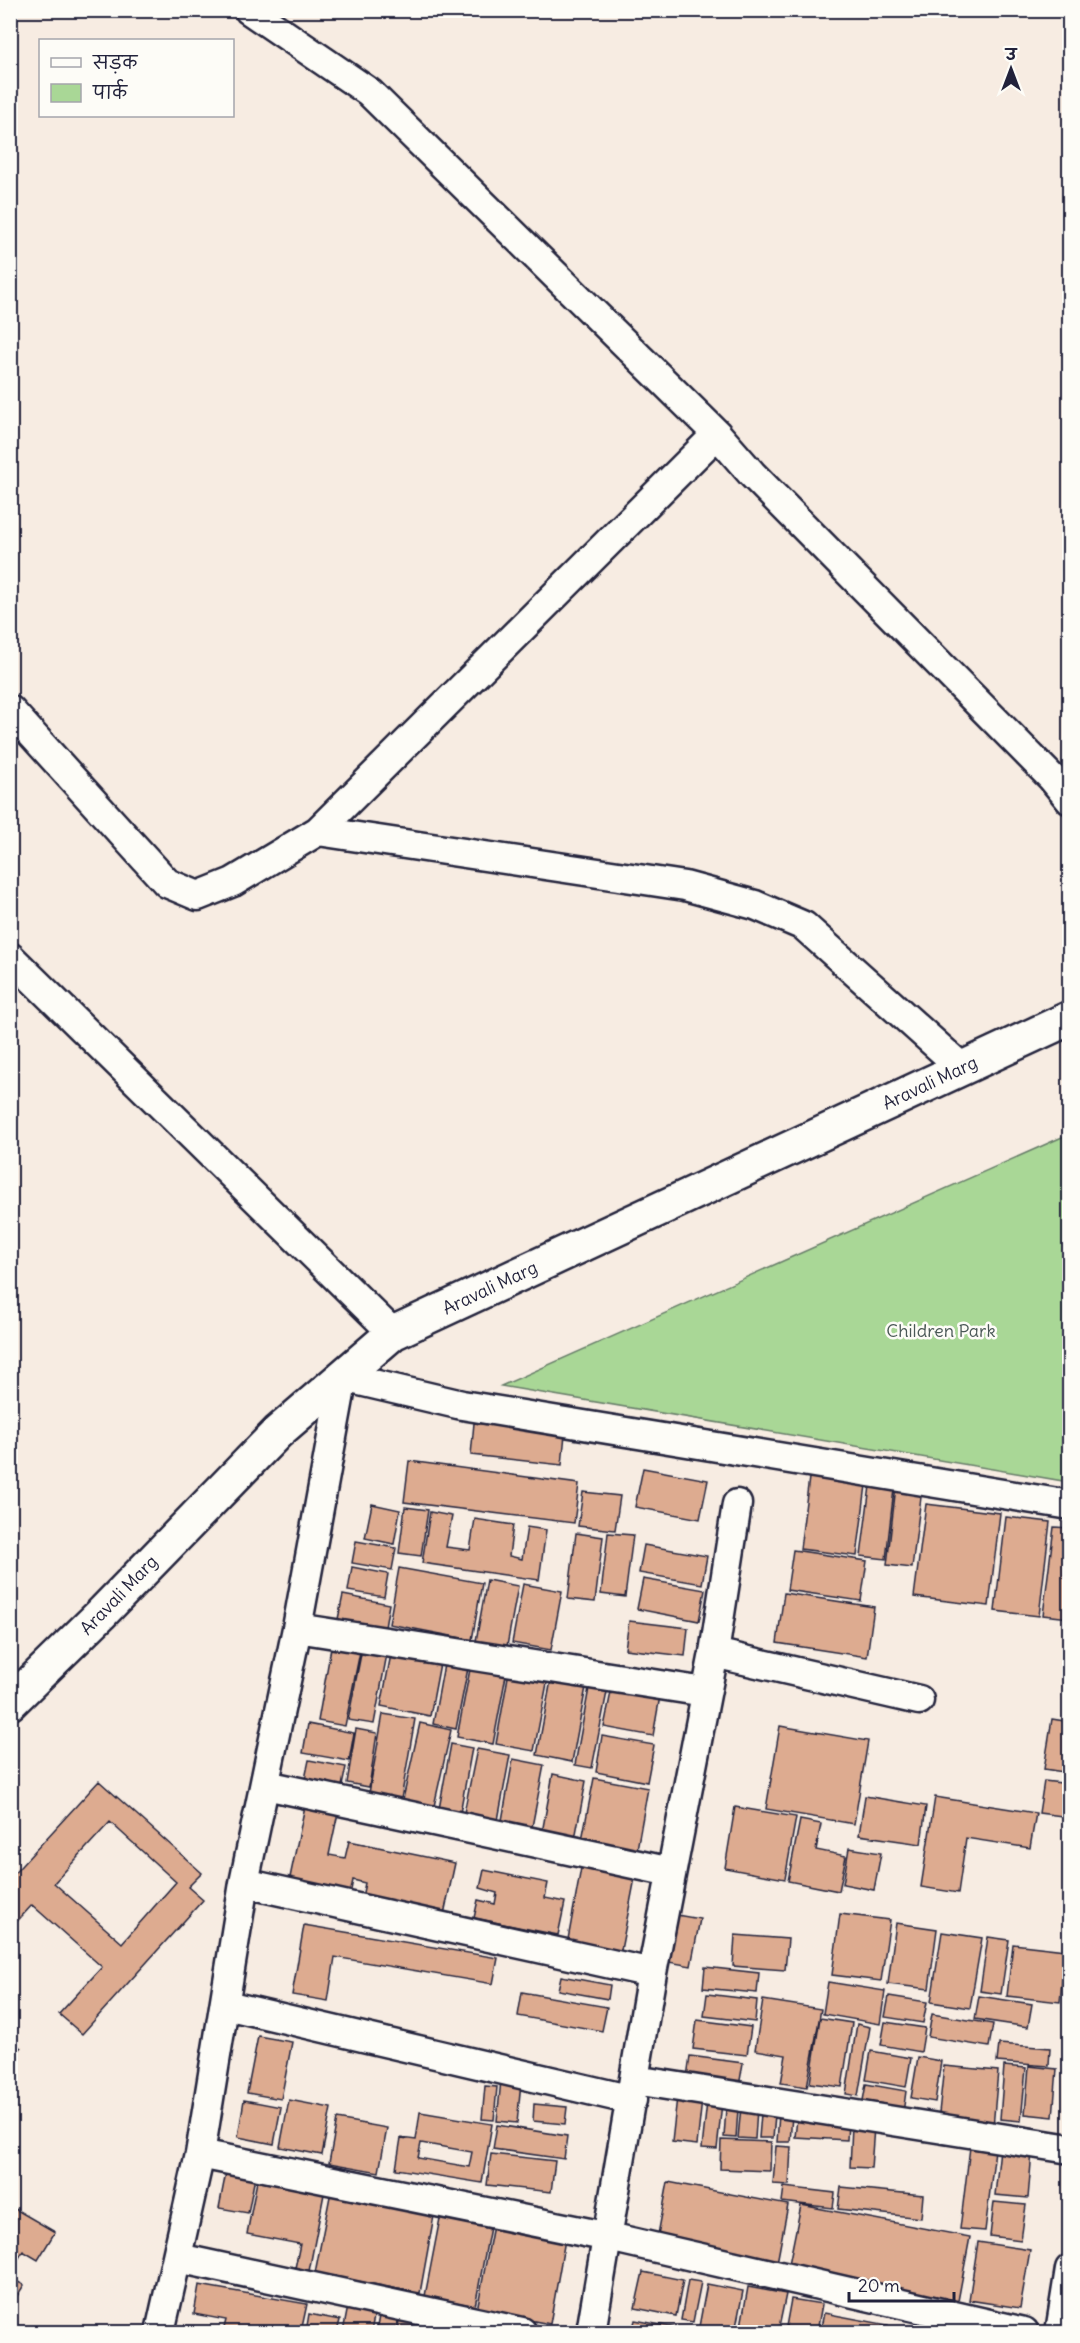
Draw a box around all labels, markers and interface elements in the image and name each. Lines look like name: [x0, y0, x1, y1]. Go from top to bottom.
legend: [39, 39, 234, 117]
north arrow: [981, 39, 1041, 99]
text: उ: [1004, 44, 1018, 64]
text: सड़क: [92, 51, 138, 74]
text: पार्क: [92, 79, 128, 104]
street label: Aravali Marg: [879, 1051, 981, 1115]
street label: Aravali Marg: [439, 1256, 541, 1320]
park label: Children Park: [886, 1319, 996, 1342]
street label: Aravali Marg: [75, 1550, 162, 1639]
scale bar: [849, 2265, 954, 2303]
text: 20 m: [858, 2274, 900, 2297]

